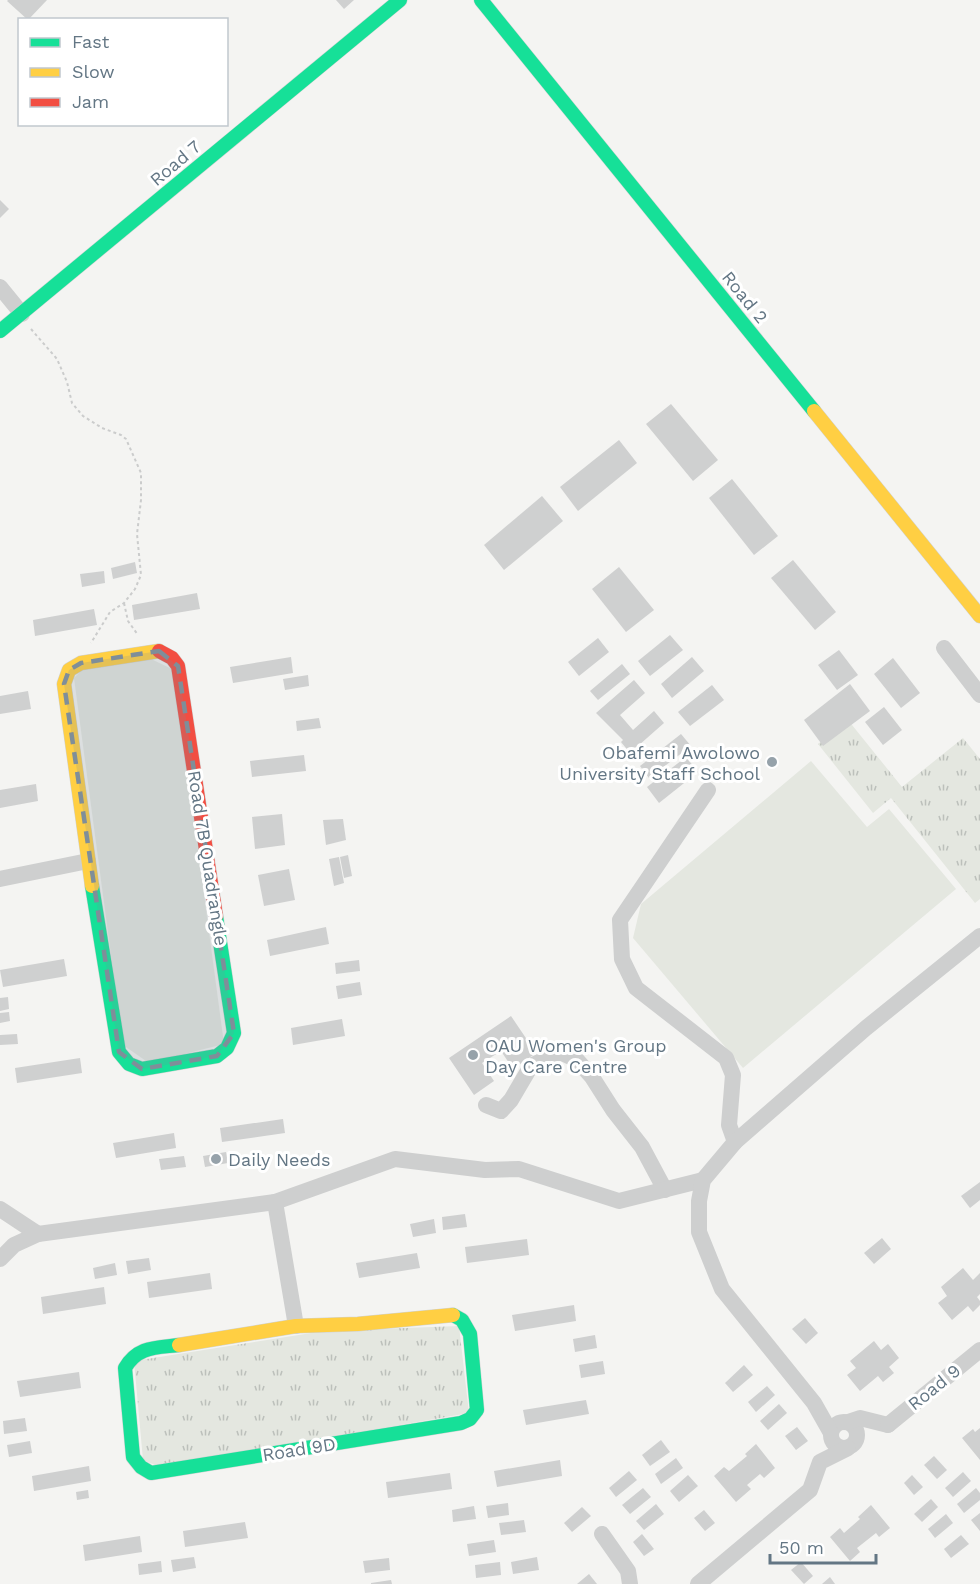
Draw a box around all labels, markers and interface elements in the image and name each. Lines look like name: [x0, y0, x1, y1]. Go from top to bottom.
legend: [18, 18, 228, 126]
text: Fast: [72, 31, 110, 52]
text: Slow: [72, 61, 115, 82]
text: Jam: [72, 91, 109, 112]
street label: Road 7: [145, 136, 205, 190]
street label: Road 2: [718, 267, 772, 327]
place label: Obafemi Awolowo University Staff School: [559, 742, 760, 784]
marker: Obafemi Awolowo University Staff School: [765, 755, 779, 769]
street label: Road 7B Quadrangle: [184, 769, 232, 947]
place label: OAU Women's Group Day Care Centre: [485, 1035, 667, 1077]
marker: OAU Women's Group Day Care Centre: [466, 1048, 480, 1062]
place label: Daily Needs: [228, 1149, 331, 1170]
marker: Daily Needs: [209, 1152, 223, 1166]
street label: Road 9: [904, 1360, 964, 1414]
street label: Road 9D: [261, 1433, 337, 1465]
scale bar: [770, 1527, 876, 1565]
text: 50 m: [779, 1537, 824, 1558]

